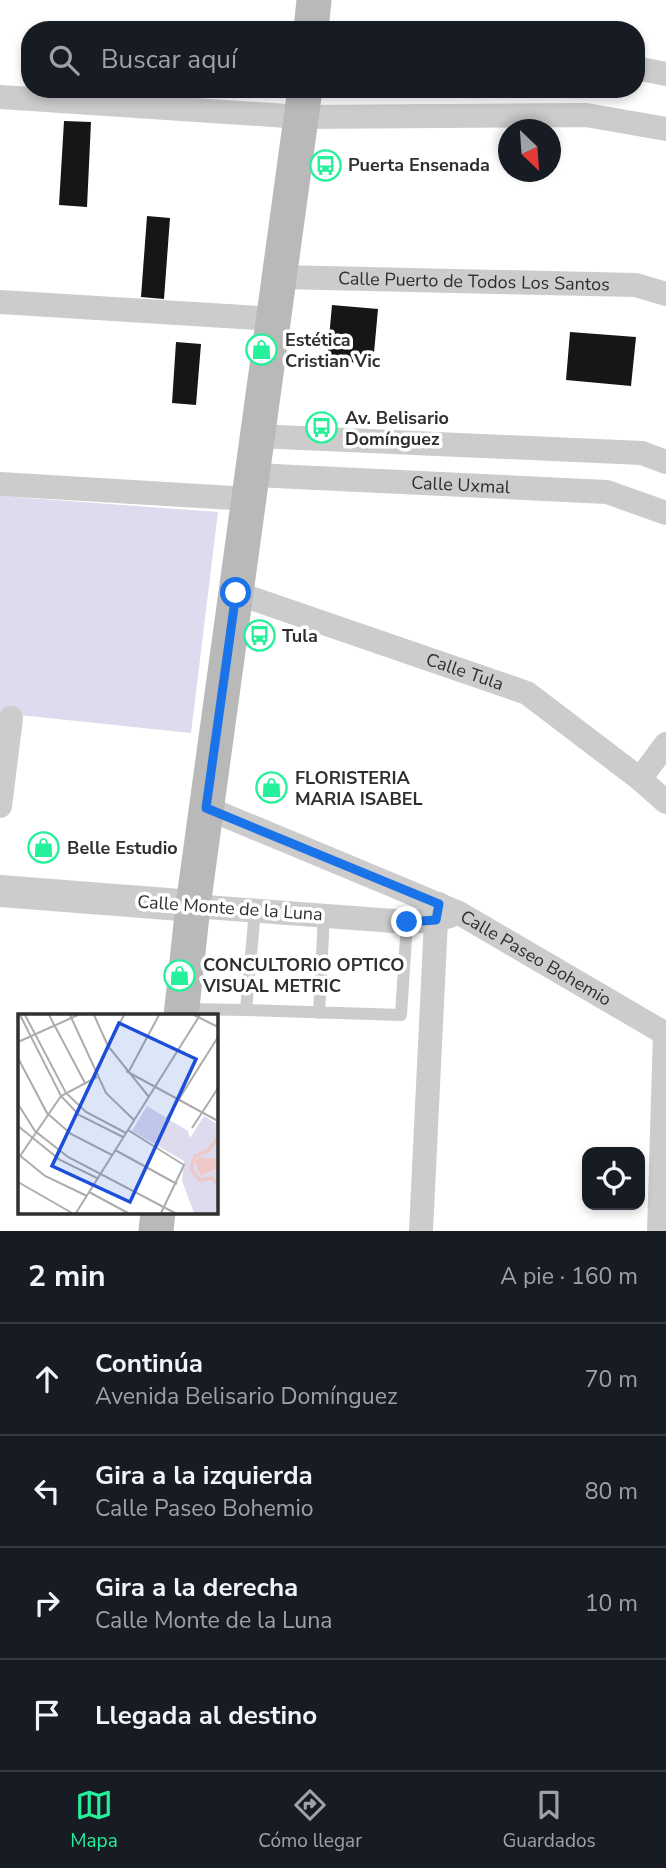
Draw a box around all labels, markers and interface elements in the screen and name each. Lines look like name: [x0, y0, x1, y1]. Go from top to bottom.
search box: [21, 21, 645, 98]
icon: search: [45, 41, 83, 79]
text: Buscar aquí: [101, 42, 237, 77]
north arrow: [498, 119, 561, 182]
bus stop icon: Puerta Ensenada: [308, 148, 342, 182]
place label: Puerta Ensenada: [348, 153, 490, 177]
street label: Calle Puerto de Todos Los Santos: [338, 266, 610, 296]
place label: Estética Cristian Vic: [285, 328, 381, 373]
shop icon: Estética Cristian Vic: [245, 333, 279, 367]
place label: Av. Belisario Domínguez: [345, 406, 449, 451]
bus stop icon: Av. Belisario Domínguez: [305, 411, 339, 445]
street label: Calle Uxmal: [411, 471, 511, 499]
route start: [220, 577, 251, 608]
bus stop icon: Tula: [242, 619, 276, 653]
place label: Tula: [282, 624, 318, 648]
street label: Calle Tula: [423, 647, 507, 696]
place label: FLORISTERIA MARIA ISABEL: [295, 766, 423, 811]
shop icon: FLORISTERIA MARIA ISABEL: [255, 771, 289, 805]
shop icon: Belle Estudio: [27, 831, 61, 865]
place label: Belle Estudio: [67, 836, 178, 860]
street label: Calle Monte de la Luna: [136, 890, 324, 926]
street label: Calle Paseo Bohemio: [456, 904, 616, 1011]
route end: [391, 906, 422, 937]
place label: CONCULTORIO OPTICO VISUAL METRIC: [202, 953, 404, 998]
shop icon: CONCULTORIO OPTICO VISUAL METRIC: [163, 958, 197, 992]
inset map: [18, 1014, 217, 1213]
map controls: [582, 1147, 645, 1210]
button: locate: [582, 1147, 645, 1210]
text: 2 min: [28, 1256, 106, 1297]
text: A pie · 160 m: [500, 1261, 638, 1292]
text: Continúa: [95, 1346, 203, 1381]
icon: ahead: [28, 1360, 66, 1398]
text: 70 m: [585, 1364, 638, 1395]
text: Avenida Belisario Domínguez: [95, 1381, 398, 1412]
text: Gira a la izquierda: [95, 1458, 313, 1493]
icon: left: [28, 1472, 66, 1510]
text: 80 m: [585, 1476, 638, 1507]
text: Calle Paseo Bohemio: [95, 1493, 314, 1524]
text: Gira a la derecha: [95, 1570, 298, 1605]
icon: right: [28, 1584, 66, 1622]
text: 10 m: [585, 1588, 638, 1619]
text: Calle Monte de la Luna: [95, 1605, 332, 1636]
icon: arrive: [28, 1696, 66, 1734]
text: Llegada al destino: [95, 1698, 317, 1733]
tab: Mapa: [70, 1786, 118, 1854]
tab: Cómo llegar: [258, 1786, 362, 1854]
tab: Guardados: [503, 1786, 596, 1854]

